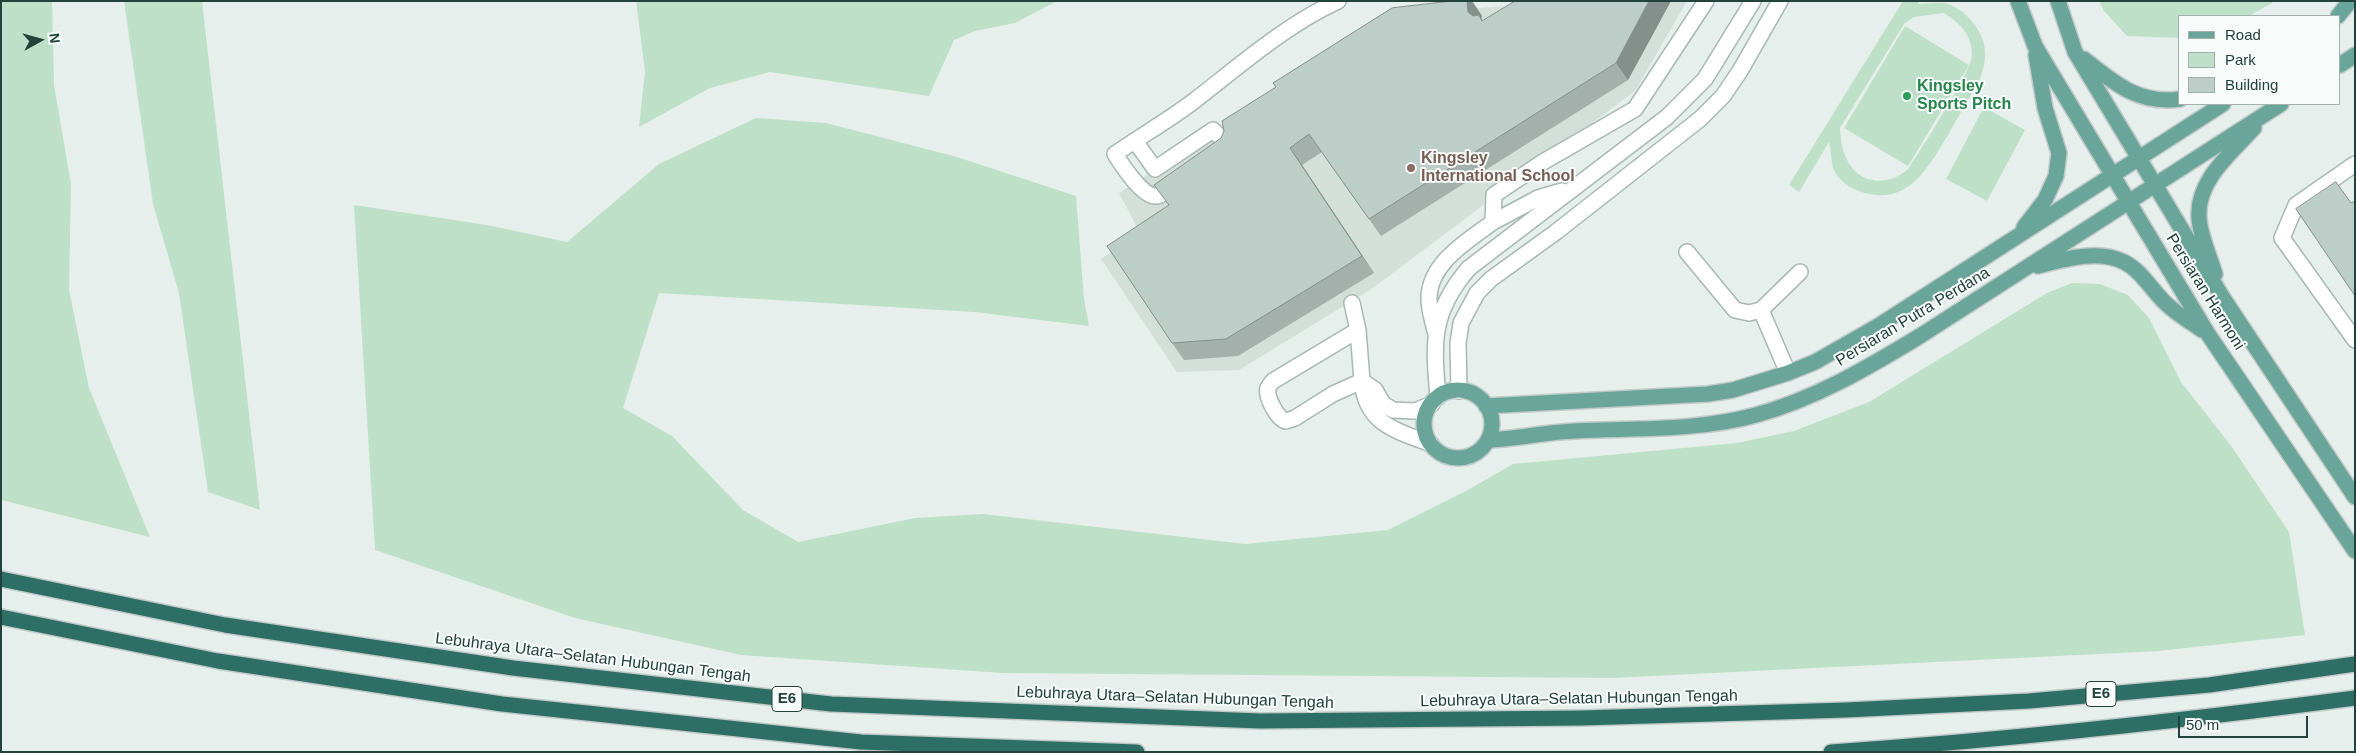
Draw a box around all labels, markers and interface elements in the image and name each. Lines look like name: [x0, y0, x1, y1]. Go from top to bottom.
north arrow: [15, 15, 65, 65]
legend: [2178, 15, 2341, 105]
text: Road: [2225, 26, 2261, 43]
text: N: [46, 32, 63, 44]
text: Park: [2225, 51, 2256, 68]
text: Building: [2225, 76, 2278, 93]
place label: Kingsley Sports Pitch: [1917, 77, 2011, 115]
marker: Kingsley Sports Pitch: [1901, 90, 1913, 102]
place label: Kingsley International School: [1421, 149, 1575, 187]
marker: Kingsley International School: [1405, 162, 1417, 174]
street label: Persiaran Harmoni: [2162, 230, 2248, 354]
street label: Persiaran Putra Perdana: [1833, 263, 1993, 371]
street label: Lebuhraya Utara–Selatan Hubungan Tengah: [434, 629, 752, 687]
road number: E6: [2086, 682, 2116, 706]
street label: Lebuhraya Utara–Selatan Hubungan Tengah: [1016, 683, 1334, 713]
road number: E6: [772, 686, 802, 712]
street label: Lebuhraya Utara–Selatan Hubungan Tengah: [1420, 687, 1738, 711]
scale bar: [2181, 706, 2311, 738]
text: 50 m: [2186, 716, 2219, 733]

